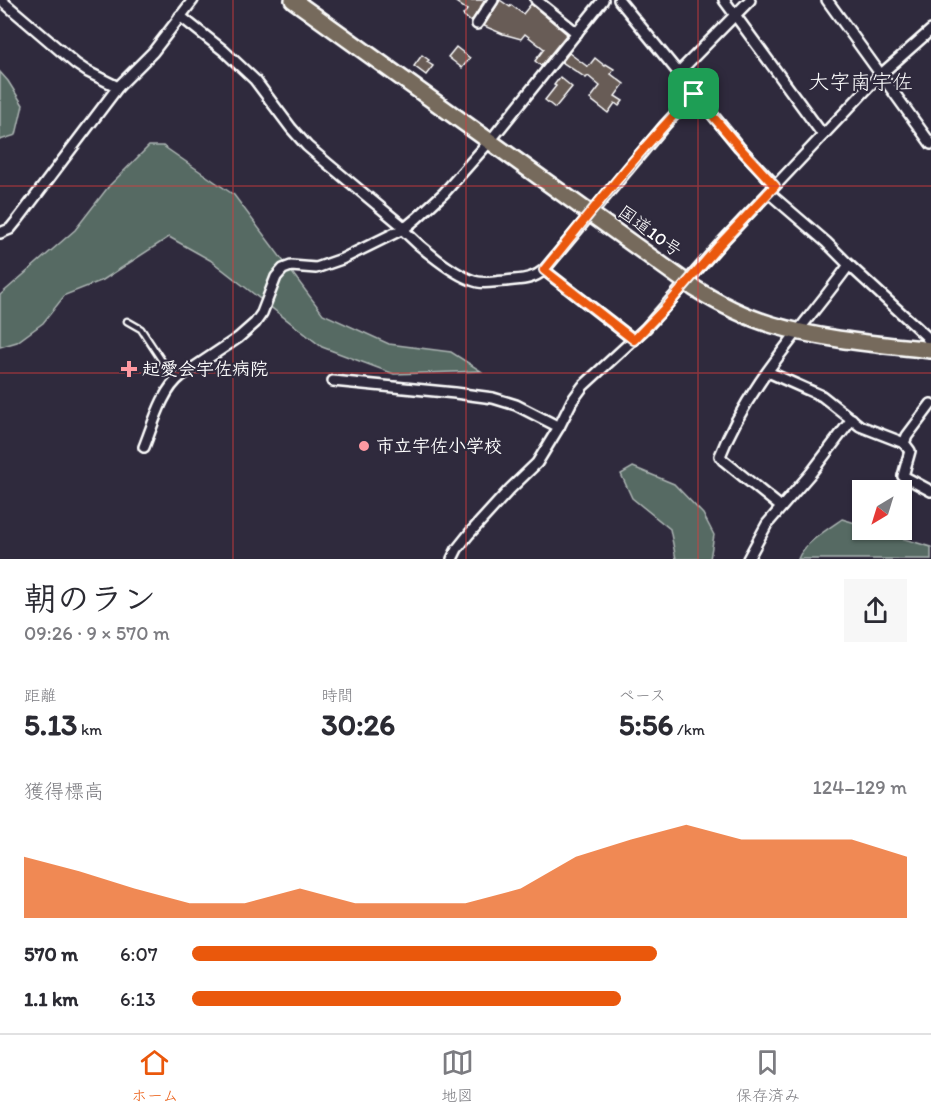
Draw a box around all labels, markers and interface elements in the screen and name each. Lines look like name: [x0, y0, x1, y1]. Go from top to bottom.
pin: [668, 68, 719, 119]
district label: 大字南宇佐: [809, 69, 914, 94]
icon: arrive: [677, 77, 710, 110]
street label: 国道10号: [614, 201, 686, 261]
place label: 起愛会宇佐病院: [142, 358, 268, 380]
marker: 起愛会宇佐病院: [120, 360, 138, 378]
place label: 市立宇佐小学校: [376, 435, 502, 457]
marker: 市立宇佐小学校: [357, 439, 371, 453]
north arrow: [852, 480, 912, 540]
map controls: [852, 480, 912, 540]
text: 朝のラン: [24, 579, 156, 618]
button: share: [844, 579, 907, 642]
text: 09:26 · 9 × 570 m: [24, 621, 170, 645]
text: 距離: [24, 686, 56, 705]
text: 時間: [321, 686, 353, 705]
text: ペース: [619, 686, 666, 705]
text: 5.13: [24, 706, 77, 743]
text: 30:26: [321, 706, 395, 743]
text: 5:56: [619, 706, 673, 743]
text: km: [77, 720, 102, 739]
text: /km: [673, 720, 705, 739]
text: 124–129 m: [812, 775, 907, 799]
text: 獲得標高: [24, 779, 104, 803]
text: 570 m: [24, 942, 78, 966]
text: 6:07: [120, 942, 158, 966]
text: 1.1 km: [24, 987, 78, 1011]
text: 6:13: [120, 987, 156, 1011]
tab: ホーム: [131, 1046, 178, 1106]
tab: 地図: [441, 1046, 474, 1106]
tab: 保存済み: [736, 1046, 800, 1106]

